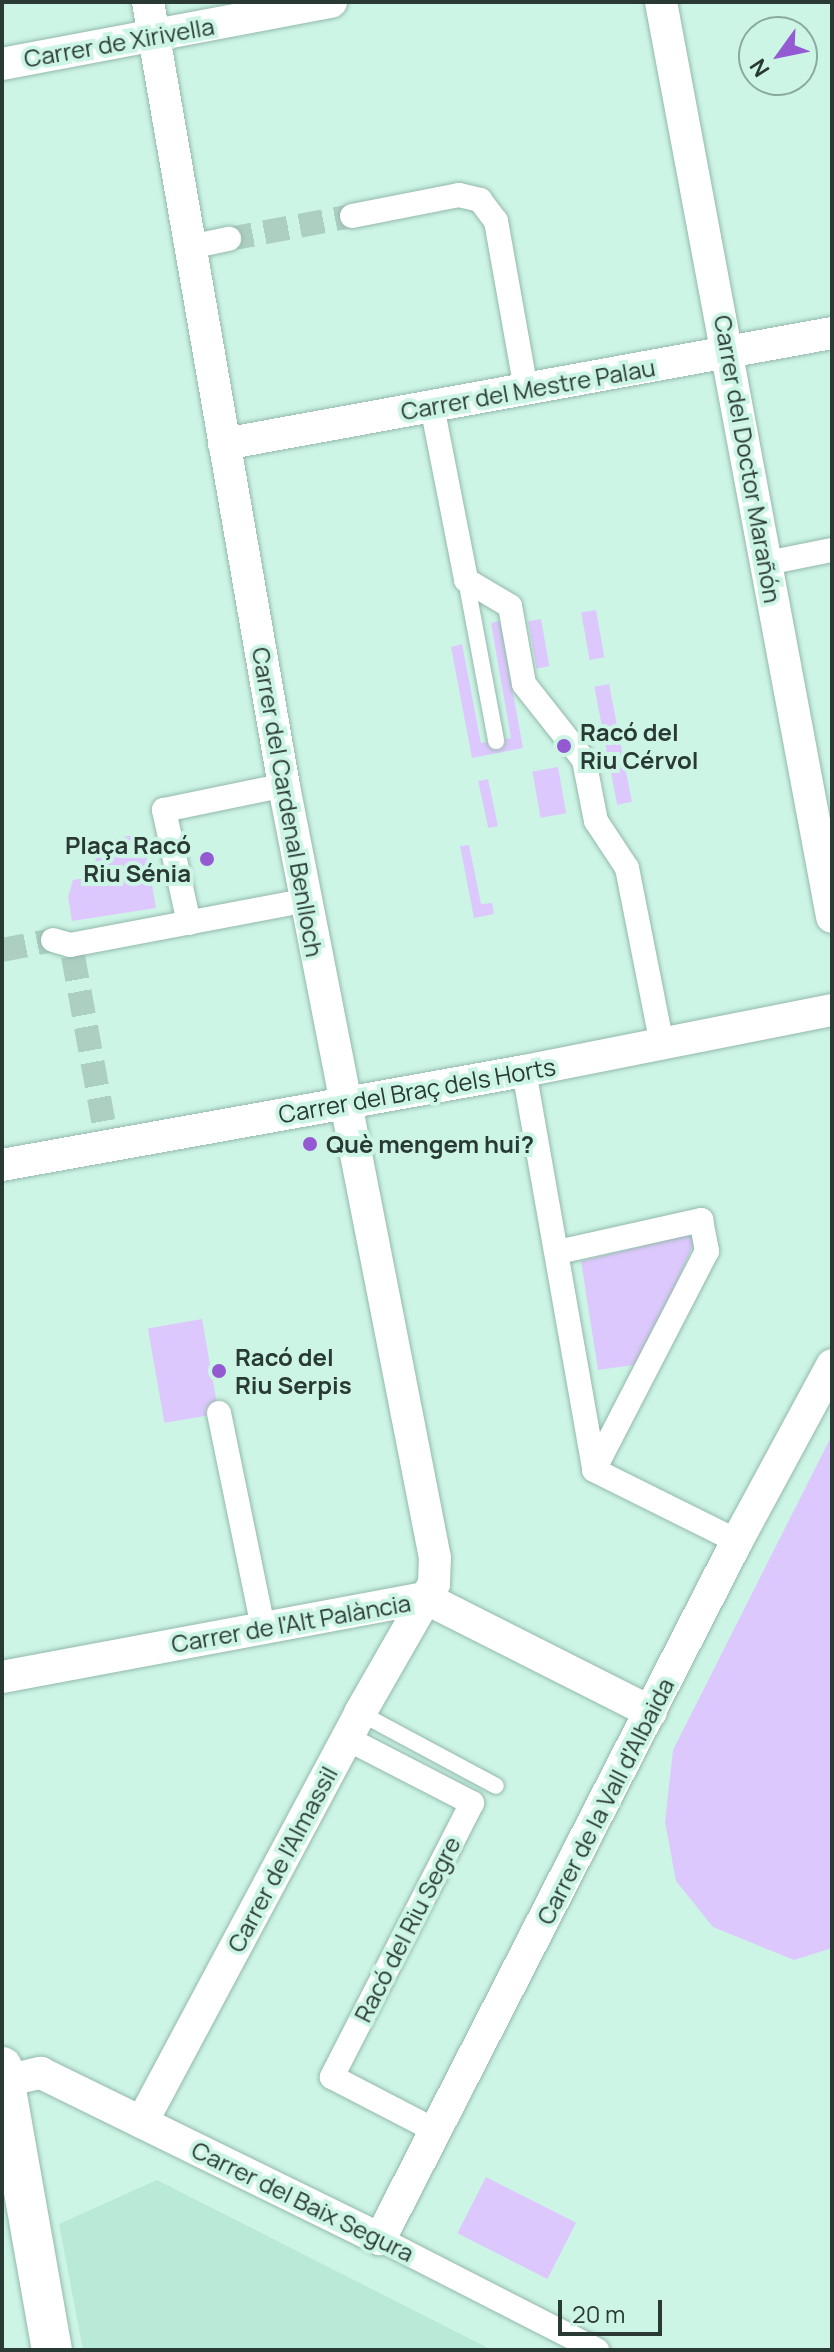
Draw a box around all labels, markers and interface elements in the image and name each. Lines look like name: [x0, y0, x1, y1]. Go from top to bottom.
street label: Carrer de Xirivella: [22, 11, 216, 73]
north arrow: [738, 16, 818, 96]
text: N: [743, 53, 776, 83]
street label: Carrer del Doctor Marañón: [708, 313, 788, 605]
street label: Carrer del Mestre Palau: [399, 352, 657, 426]
street label: Carrer del Cardenal Benlloch: [247, 645, 329, 959]
place label: Racó del Riu Cérvol: [580, 718, 698, 774]
marker: Racó del Riu Cérvol: [555, 737, 573, 755]
place label: Plaça Racó Riu Sénia: [65, 831, 191, 887]
marker: Plaça Racó Riu Sénia: [198, 850, 216, 868]
street label: Carrer del Braç dels Horts: [276, 1051, 558, 1129]
place label: Què mengem hui?: [326, 1130, 534, 1158]
marker: Què mengem hui?: [301, 1135, 319, 1153]
place label: Racó del Riu Serpis: [235, 1343, 352, 1399]
marker: Racó del Riu Serpis: [210, 1362, 228, 1380]
street label: Carrer de l'Alt Palància: [169, 1588, 413, 1658]
street label: Carrer de la Vall d'Albaida: [530, 1673, 680, 1929]
street label: Carrer de l'Almassil: [221, 1761, 343, 1957]
street label: Racó del Riu Segre: [348, 1831, 466, 2027]
street label: Carrer del Baix Segura: [187, 2135, 419, 2267]
scale bar: [562, 2284, 666, 2334]
text: 20 m: [572, 2297, 625, 2330]

